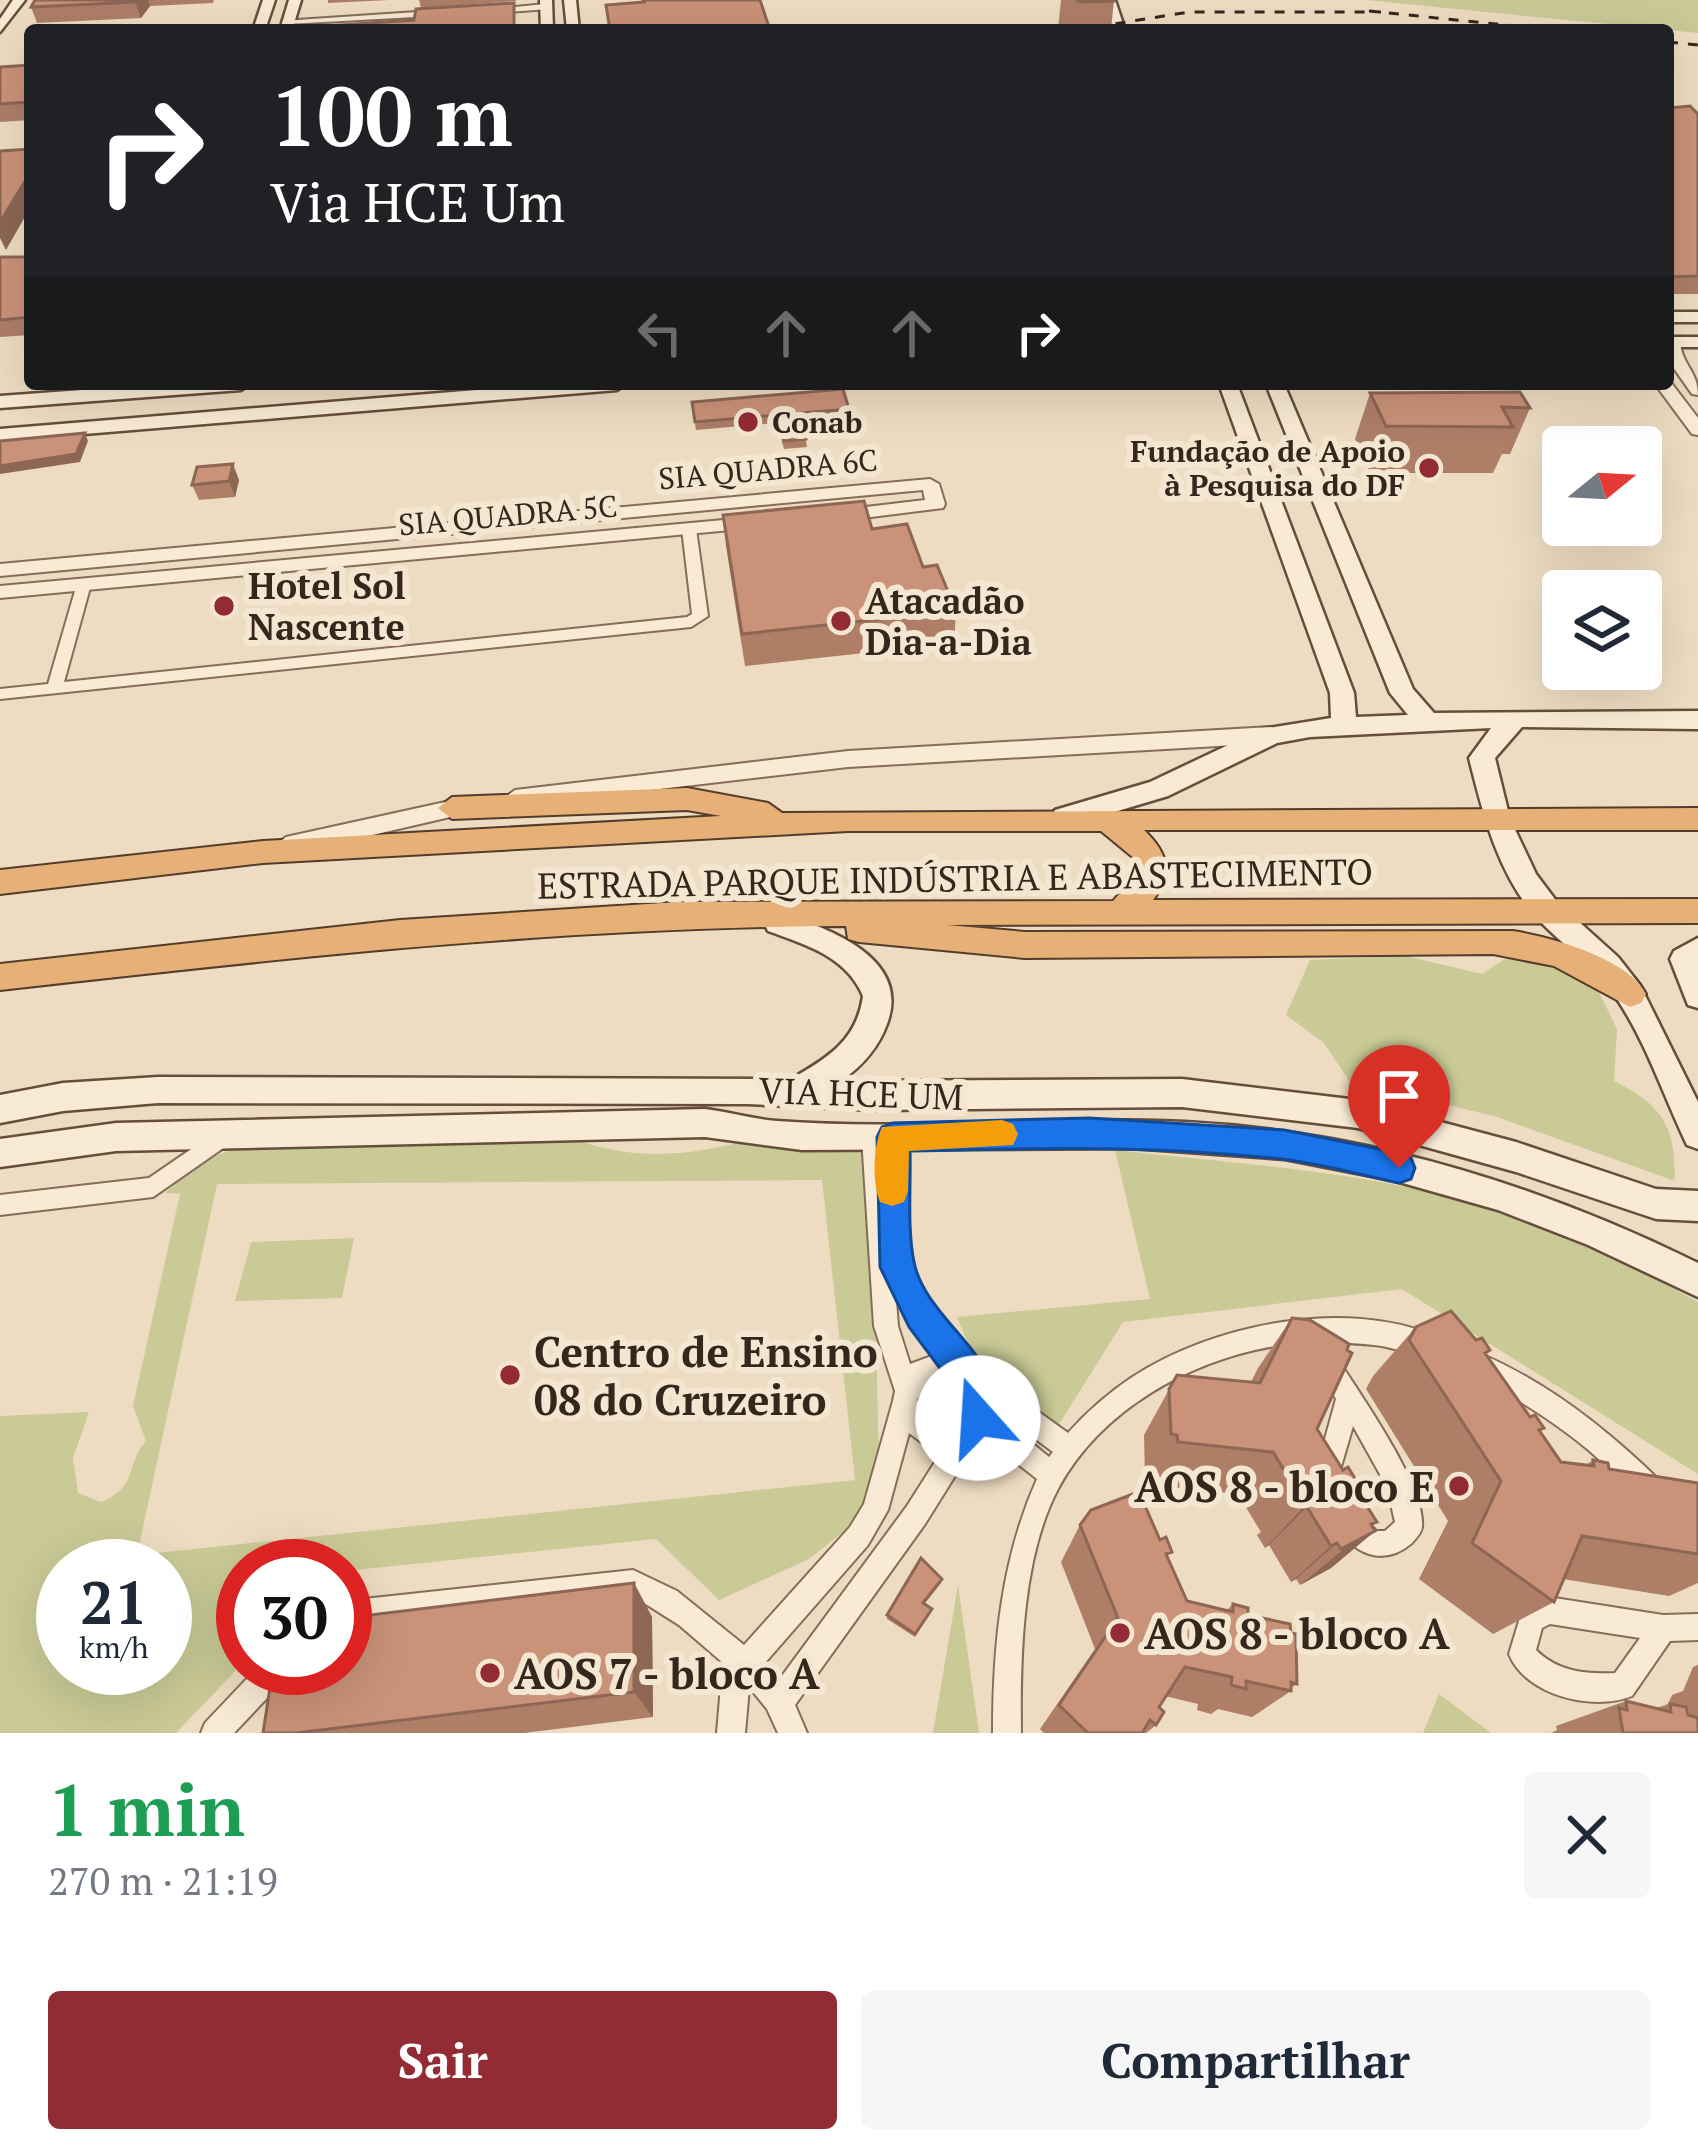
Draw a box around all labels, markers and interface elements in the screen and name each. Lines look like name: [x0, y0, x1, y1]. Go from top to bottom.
text: 100 m: [270, 59, 513, 170]
icon: right: [72, 72, 228, 228]
text: Via HCE Um: [270, 166, 565, 237]
icon: left: [627, 300, 693, 366]
icon: ahead: [753, 300, 819, 366]
icon: ahead: [879, 300, 945, 366]
icon: right: [1005, 300, 1071, 366]
place label: Conab: [772, 402, 862, 442]
marker: Conab: [735, 409, 761, 435]
north arrow: [1542, 426, 1662, 546]
map controls: [1542, 426, 1662, 690]
place label: Fundação de Apoio à Pesquisa do DF: [1130, 431, 1405, 505]
street label: SIA QUADRA 6C: [657, 440, 879, 498]
marker: Fundação de Apoio à Pesquisa do DF: [1416, 455, 1442, 481]
street label: SIA QUADRA 5C: [397, 486, 619, 544]
place label: Hotel Sol Nascente: [248, 562, 406, 650]
button: layers: [1542, 570, 1662, 690]
place label: Atacadão Dia-a-Dia: [865, 577, 1032, 665]
marker: Hotel Sol Nascente: [211, 593, 237, 619]
marker: Atacadão Dia-a-Dia: [828, 608, 854, 634]
street label: ESTRADA PARQUE INDÚSTRIA E ABASTECIMENTO: [537, 847, 1373, 909]
pin: [1348, 1045, 1450, 1168]
icon: arrive: [1366, 1063, 1432, 1129]
street label: VIA HCE UM: [758, 1066, 964, 1120]
place label: Centro de Ensino 08 do Cruzeiro: [534, 1323, 878, 1427]
position arrow: [915, 1355, 1041, 1481]
marker: Centro de Ensino 08 do Cruzeiro: [497, 1362, 523, 1388]
place label: AOS 8 - bloco E: [1134, 1458, 1435, 1514]
marker: AOS 8 - bloco E: [1446, 1473, 1472, 1499]
speed limit sign: 30: [216, 1539, 372, 1695]
text: 21: [80, 1562, 148, 1641]
place label: AOS 8 - bloco A: [1144, 1605, 1450, 1661]
marker: AOS 8 - bloco A: [1107, 1620, 1133, 1646]
text: km/h: [79, 1627, 149, 1667]
place label: AOS 7 - bloco A: [514, 1645, 820, 1701]
marker: AOS 7 - bloco A: [477, 1660, 503, 1686]
text: 1 min: [48, 1761, 245, 1857]
button: close: [1524, 1772, 1650, 1898]
text: 270 m · 21:19: [48, 1854, 278, 1906]
button: Sair: [48, 1991, 837, 2129]
button: Compartilhar: [861, 1991, 1650, 2129]

